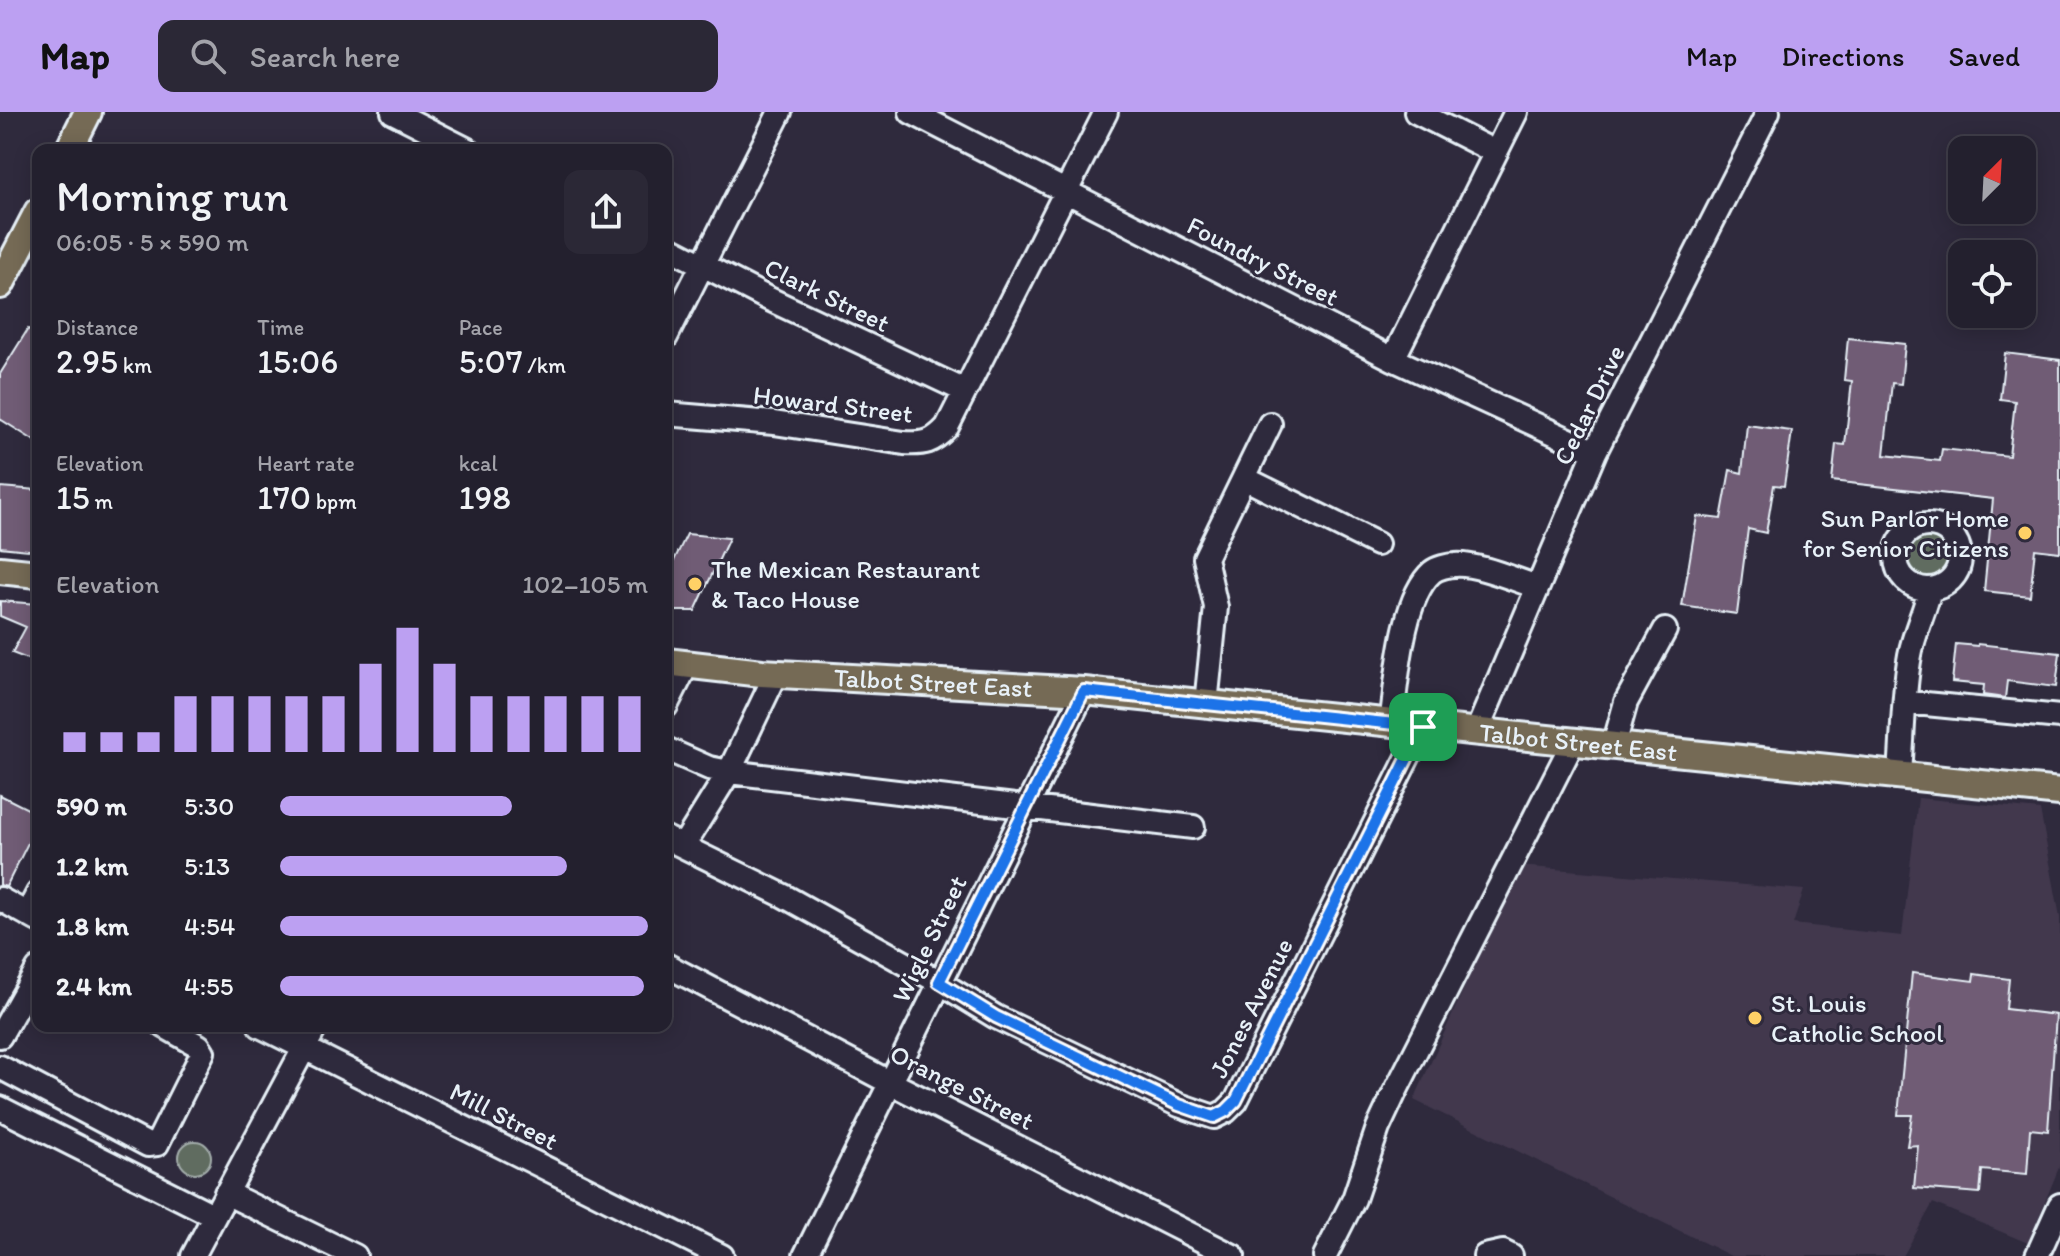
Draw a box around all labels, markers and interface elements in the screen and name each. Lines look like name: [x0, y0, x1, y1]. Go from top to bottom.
search box: [158, 20, 718, 92]
text: Map: [40, 33, 110, 79]
icon: search: [186, 34, 230, 78]
text: Search here: [250, 38, 400, 75]
text: Map: [1686, 39, 1737, 73]
text: Directions: [1781, 39, 1905, 73]
text: Saved: [1949, 39, 2020, 73]
north arrow: [1948, 136, 2036, 224]
map controls: [1948, 136, 2036, 328]
text: Morning run: [56, 169, 289, 222]
button: share: [564, 170, 648, 254]
street label: Foundry Street: [1182, 209, 1344, 313]
text: 06:05 · 5 × 590 m: [56, 226, 249, 258]
button: locate: [1948, 240, 2036, 328]
street label: Clark Street: [759, 251, 895, 339]
text: Distance: [56, 314, 138, 341]
text: Time: [257, 314, 304, 341]
text: Pace: [459, 314, 503, 341]
street label: Cedar Drive: [1546, 340, 1632, 470]
text: 2.95: [56, 341, 118, 382]
text: 15:06: [257, 341, 338, 382]
text: 5:07: [459, 341, 523, 382]
text: km: [118, 352, 152, 379]
text: /km: [523, 352, 566, 379]
street label: Howard Street: [751, 378, 915, 430]
text: Elevation: [56, 450, 143, 477]
text: Heart rate: [257, 450, 355, 477]
text: kcal: [459, 450, 498, 477]
text: 15: [56, 477, 90, 518]
text: 170: [257, 477, 311, 518]
text: 198: [459, 477, 511, 518]
text: m: [90, 488, 113, 515]
text: bpm: [311, 488, 357, 515]
place label: Sun Parlor Home for Senior Citizens: [1803, 502, 2009, 564]
marker: Sun Parlor Home for Senior Citizens: [2016, 524, 2034, 542]
place label: The Mexican Restaurant & Taco House: [711, 553, 981, 615]
text: Elevation: [56, 568, 159, 600]
text: 102–105 m: [522, 568, 648, 600]
marker: The Mexican Restaurant & Taco House: [686, 575, 704, 593]
street label: Talbot Street East: [833, 661, 1033, 704]
pin: [1389, 693, 1457, 761]
icon: arrive: [1401, 705, 1445, 749]
street label: Talbot Street East: [1478, 716, 1679, 768]
text: 590 m: [56, 790, 127, 822]
text: 5:30: [184, 790, 234, 822]
text: 1.2 km: [56, 850, 128, 882]
text: 5:13: [184, 850, 230, 882]
street label: Wigle Street: [885, 870, 974, 1008]
text: 1.8 km: [56, 910, 129, 942]
text: 4:54: [184, 910, 235, 942]
street label: Jones Avenue: [1202, 933, 1300, 1083]
text: 2.4 km: [56, 970, 132, 1002]
text: 4:55: [184, 970, 233, 1002]
place label: St. Louis Catholic School: [1771, 987, 1944, 1049]
marker: St. Louis Catholic School: [1746, 1009, 1764, 1027]
street label: Orange Street: [885, 1037, 1039, 1137]
street label: Mill Street: [445, 1075, 564, 1157]

